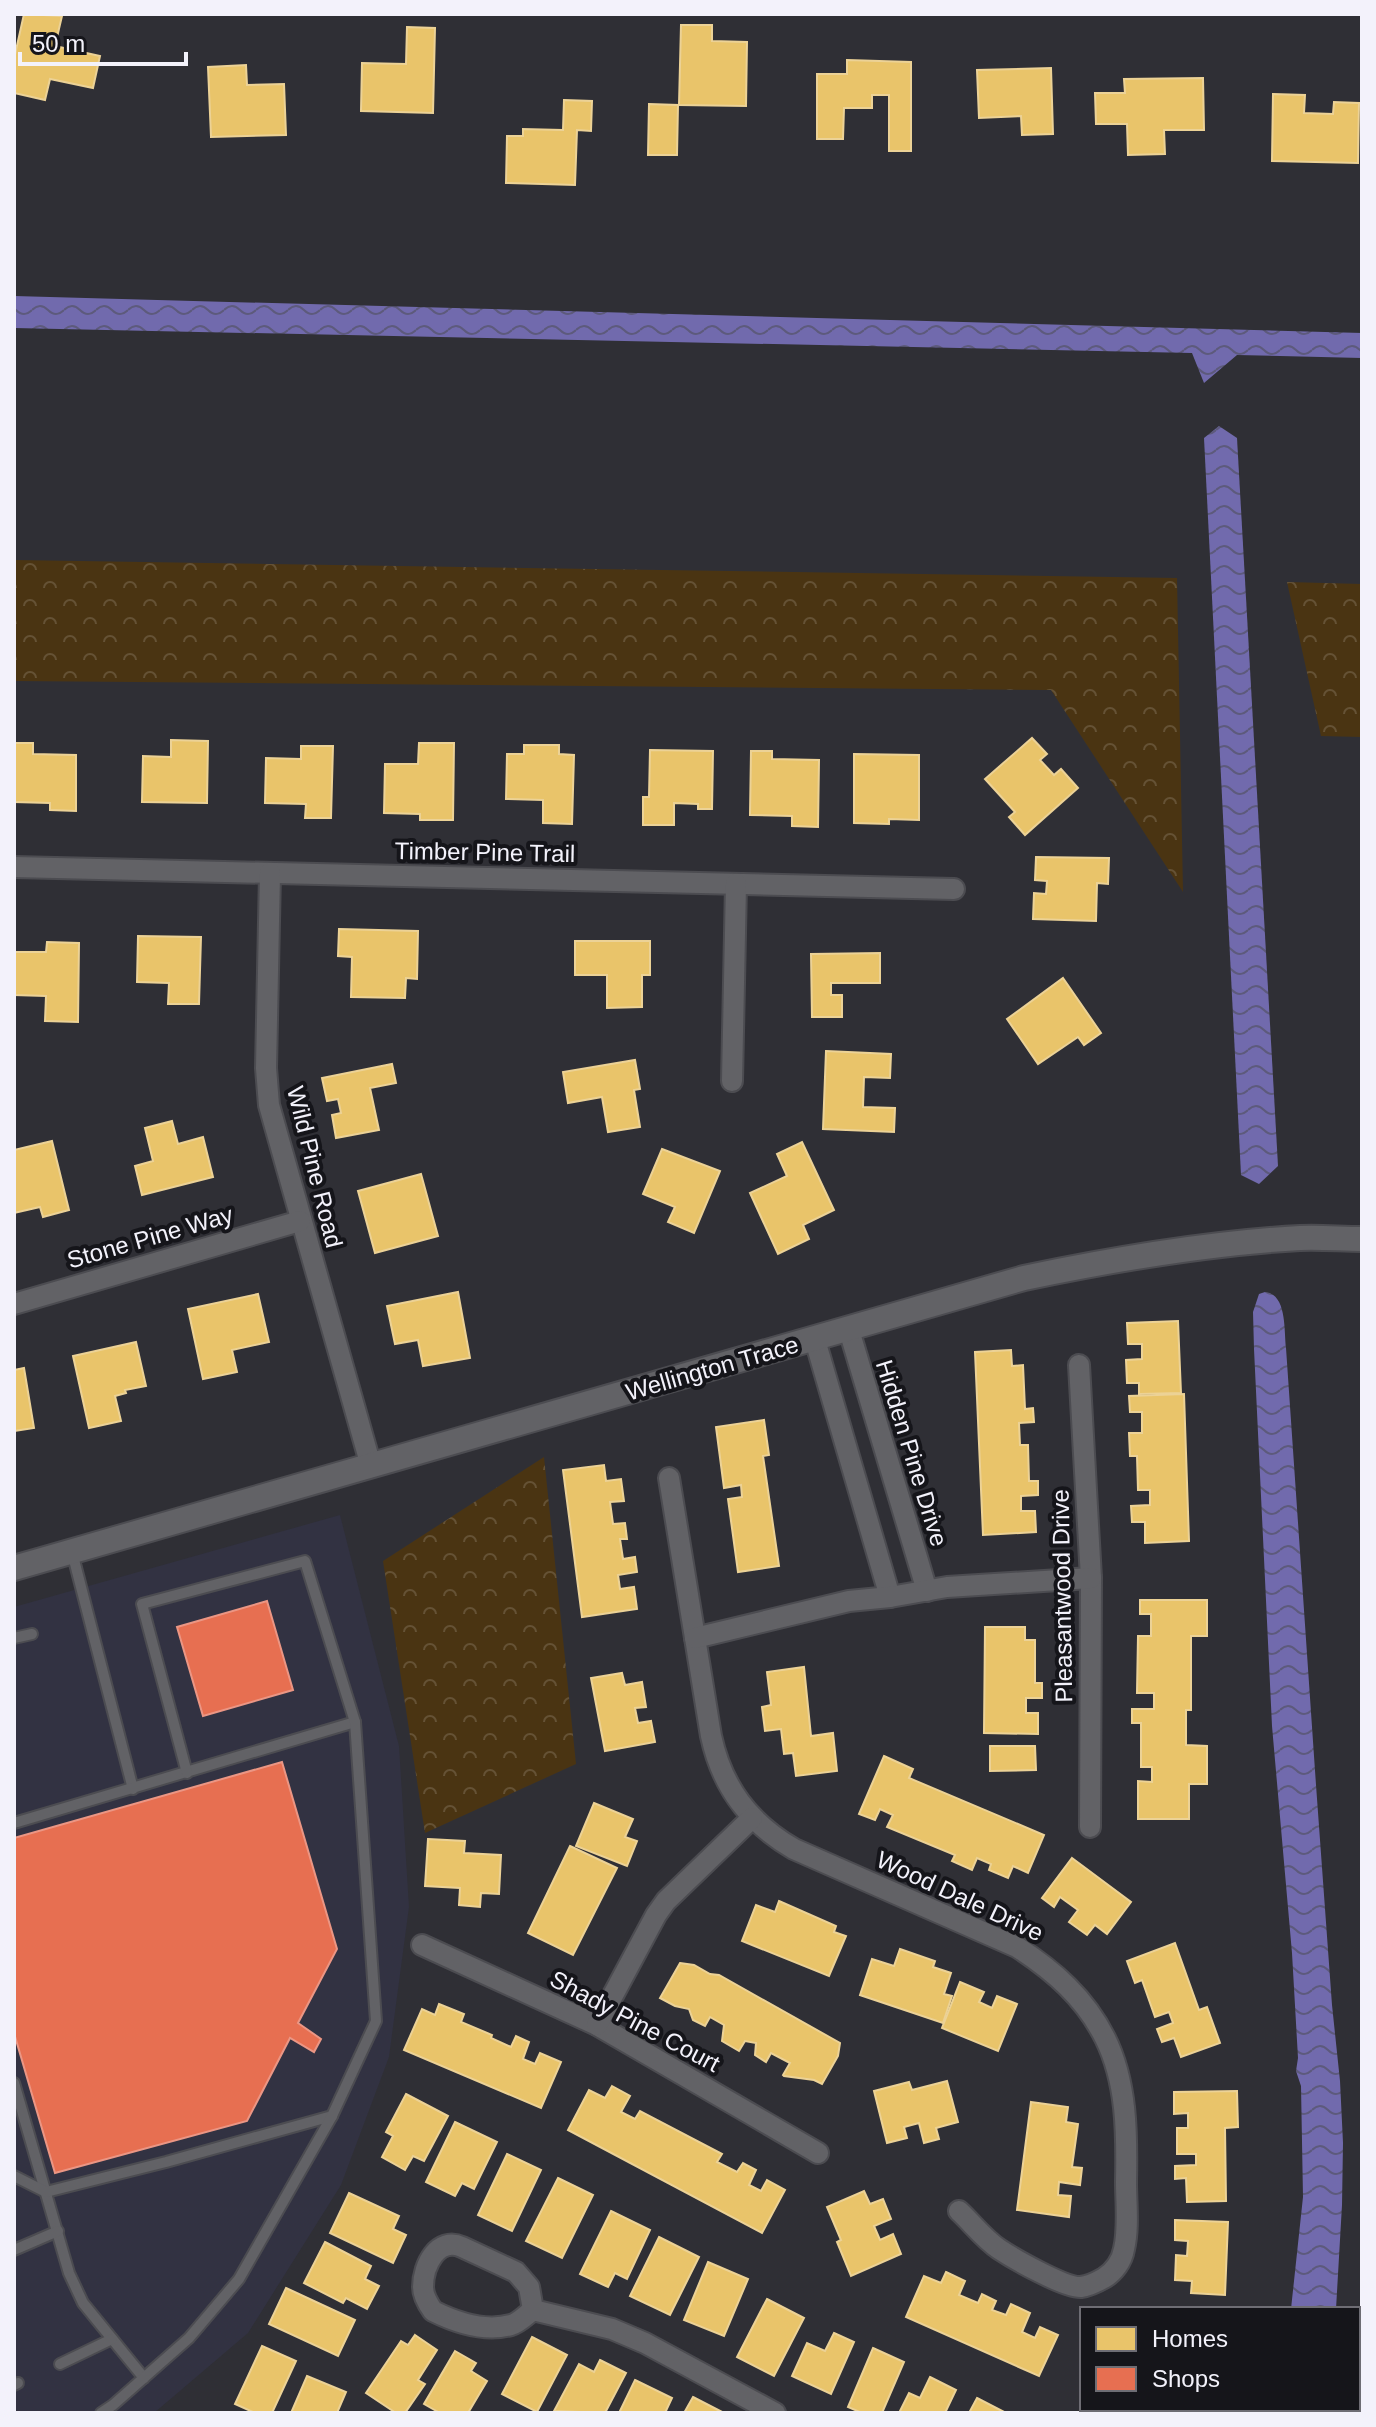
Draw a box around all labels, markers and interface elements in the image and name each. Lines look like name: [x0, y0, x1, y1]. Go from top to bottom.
scale bar: [20, 16, 186, 66]
text: 50 m: [32, 30, 85, 57]
street label: Timber Pine Trail: [395, 837, 575, 867]
street label: Wild Pine Road: [282, 1083, 348, 1251]
street label: Stone Pine Way: [64, 1200, 236, 1274]
street label: Wellington Trace: [623, 1330, 801, 1406]
street label: Hidden Pine Drive: [871, 1357, 953, 1549]
street label: Pleasantwood Drive: [1047, 1489, 1077, 1703]
street label: Wood Dale Drive: [872, 1846, 1048, 1946]
street label: Shady Pine Court: [546, 1965, 725, 2077]
legend: [1080, 2307, 1360, 2411]
text: Homes: [1152, 2325, 1228, 2352]
text: Shops: [1152, 2365, 1220, 2392]

